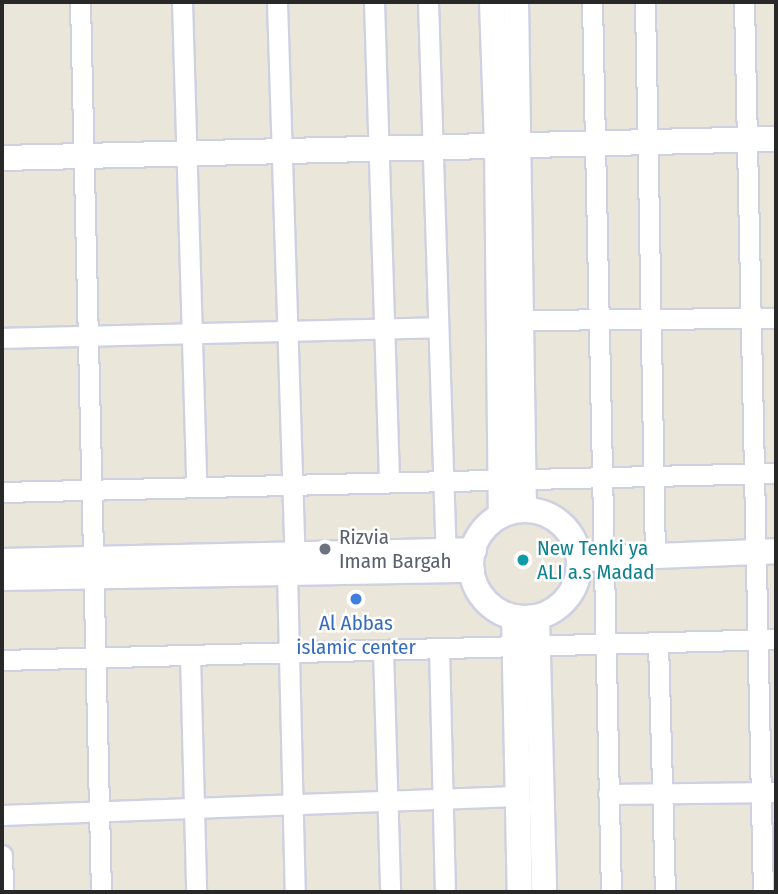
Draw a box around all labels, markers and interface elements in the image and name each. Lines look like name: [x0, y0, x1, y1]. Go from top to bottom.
place label: Rizvia Imam Bargah: [339, 524, 452, 574]
place label: New Tenki ya ALI a.s Madad: [537, 535, 655, 585]
marker: Rizvia Imam Bargah: [317, 541, 333, 557]
marker: New Tenki ya ALI a.s Madad: [515, 552, 531, 568]
marker: Al Abbas islamic center: [348, 591, 364, 607]
place label: Al Abbas islamic center: [296, 610, 416, 660]

